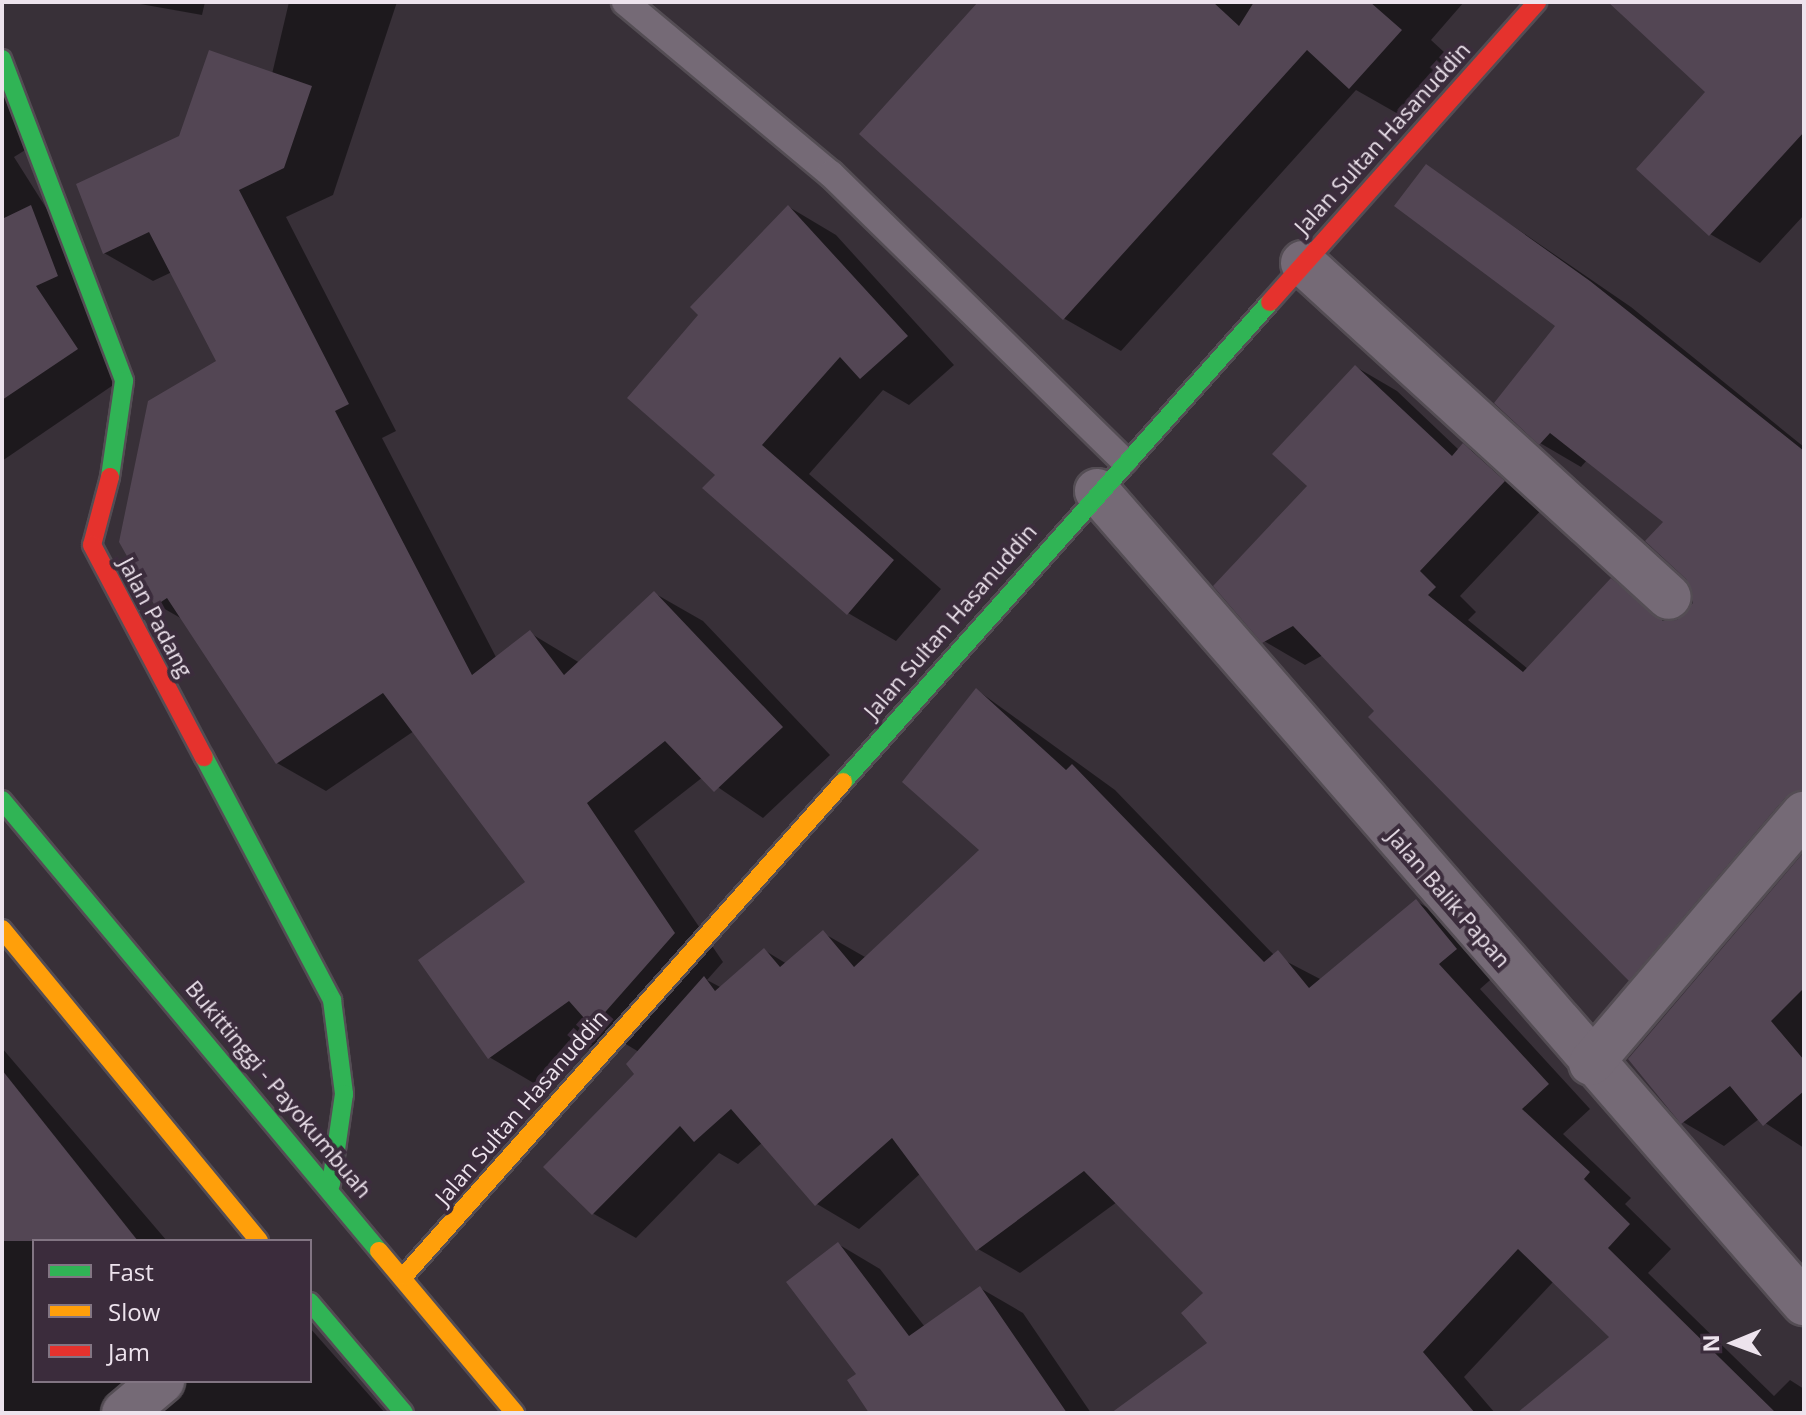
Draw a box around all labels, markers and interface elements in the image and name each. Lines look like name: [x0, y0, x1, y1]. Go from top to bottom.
street label: Jalan Sultan Hasanuddin: [1289, 36, 1475, 240]
street label: Jalan Sultan Hasanuddin: [858, 518, 1042, 724]
street label: Jalan Padang: [113, 553, 199, 681]
street label: Jalan Balik Papan: [1382, 823, 1516, 973]
street label: Bukittinggi - Payokumbuah: [180, 975, 378, 1203]
street label: Jalan Sultan Hasanuddin: [429, 1004, 613, 1210]
legend: [32, 1239, 312, 1383]
text: Fast: [108, 1255, 154, 1288]
text: Slow: [108, 1295, 160, 1328]
north arrow: [1694, 1303, 1774, 1383]
text: N: [1695, 1334, 1725, 1353]
text: Jam: [108, 1335, 150, 1368]

